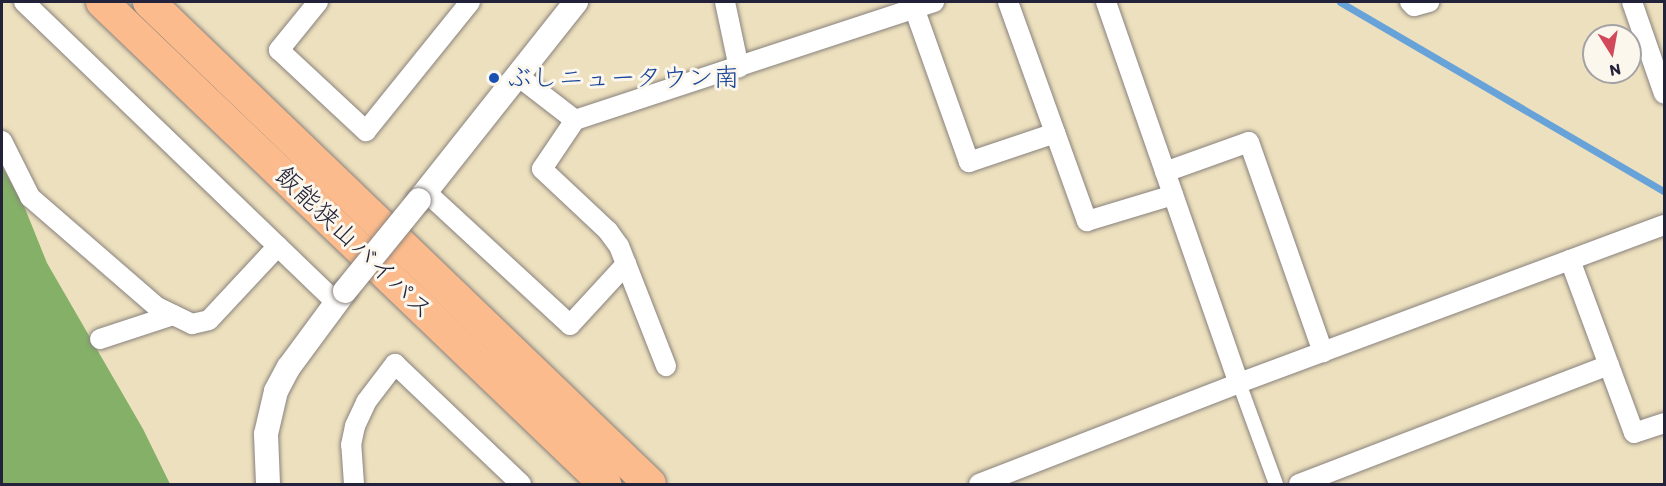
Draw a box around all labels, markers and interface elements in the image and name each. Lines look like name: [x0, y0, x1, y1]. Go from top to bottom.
north arrow: [1582, 24, 1642, 84]
text: N: [1608, 60, 1622, 81]
place label: ぶしニュータウン南: [506, 62, 740, 94]
marker: ぶしニュータウン南: [487, 71, 501, 85]
street label: 飯能狭山バイパス: [268, 160, 440, 326]

